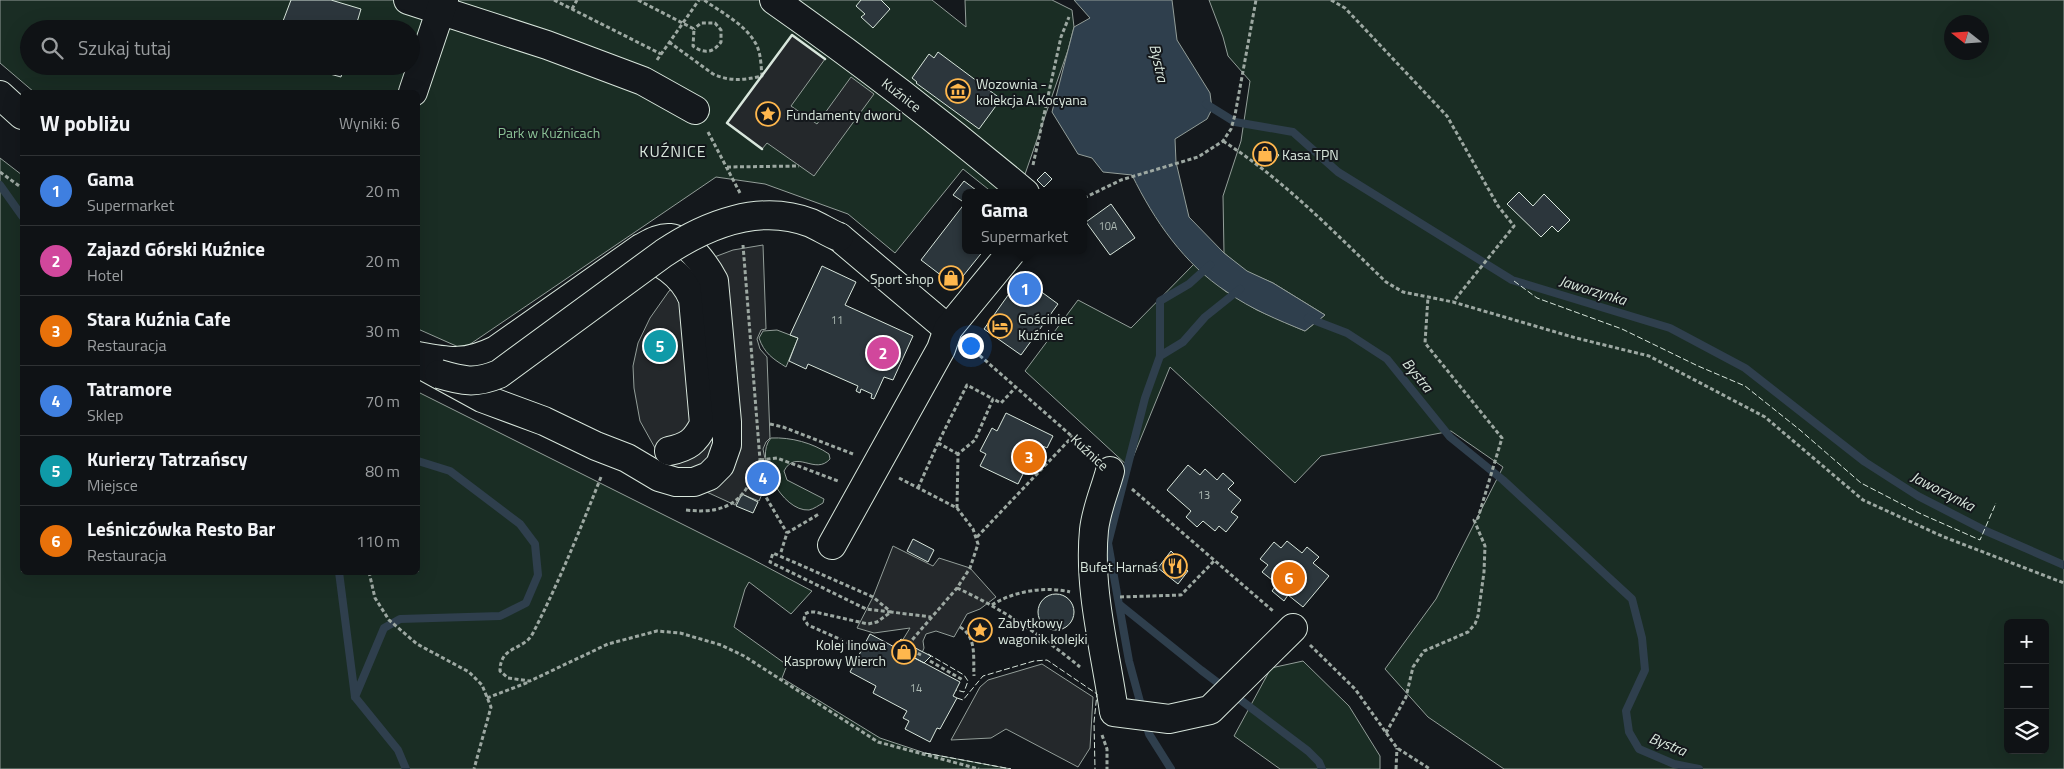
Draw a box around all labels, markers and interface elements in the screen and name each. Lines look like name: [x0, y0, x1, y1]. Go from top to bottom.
north arrow: [1944, 15, 1989, 60]
search box: [20, 20, 420, 75]
text: Szukaj tutaj: [78, 33, 171, 62]
icon: search: [38, 34, 66, 62]
water label: Bystra: [1143, 42, 1175, 86]
street label: Kuźnice: [878, 72, 926, 116]
place label: Wozownia - kolekcja A.Kocyana: [976, 73, 1087, 110]
museum icon: Wozownia - kolekcja A.Kocyana: [945, 78, 971, 104]
place icon: Fundamenty dworu: [755, 101, 781, 127]
place label: Fundamenty dworu: [786, 104, 901, 125]
text: W pobliżu: [40, 107, 130, 139]
text: Wyniki: 6: [339, 111, 400, 135]
park label: Park w Kuźnicach: [498, 122, 600, 143]
district label: KUŹNICE: [639, 139, 707, 163]
shop icon: Kasa TPN: [1252, 141, 1278, 167]
place label: Kasa TPN: [1282, 144, 1339, 165]
text: Gama: [87, 164, 134, 193]
text: 1: [52, 179, 60, 203]
text: 20 m: [365, 179, 400, 203]
popup: [962, 189, 1087, 254]
text: Supermarket: [87, 193, 174, 217]
text: Gama: [981, 195, 1028, 224]
house number: 10A: [1099, 218, 1118, 234]
text: Supermarket: [981, 224, 1068, 248]
text: Zajazd Górski Kuźnice: [87, 234, 265, 263]
text: 2: [52, 249, 60, 273]
text: 20 m: [365, 249, 400, 273]
text: Hotel: [87, 263, 124, 287]
shop icon: Sport shop: [938, 265, 964, 291]
place label: Sport shop: [870, 268, 934, 289]
water label: Jaworzynka: [1557, 269, 1631, 312]
pin: 1: [1009, 270, 1041, 308]
text: Stara Kuźnia Cafe: [87, 304, 231, 333]
place label: Gościniec Kuźnice: [1018, 308, 1073, 345]
house number: 11: [831, 312, 843, 328]
hotel icon: Gościniec Kuźnice: [987, 313, 1013, 339]
text: 3: [52, 319, 60, 343]
text: 30 m: [365, 319, 400, 343]
pin: 5: [644, 327, 676, 365]
text: Restauracja: [87, 333, 166, 357]
your location: [958, 333, 984, 359]
pin: 2: [867, 334, 899, 372]
water label: Bystra: [1397, 353, 1440, 398]
text: Tatramore: [87, 374, 172, 403]
text: 4: [52, 389, 60, 413]
text: 70 m: [365, 389, 400, 413]
text: Sklep: [87, 403, 124, 427]
street label: Kuźnice: [1066, 429, 1114, 475]
pin: 3: [1013, 438, 1045, 476]
text: Kurierzy Tatrzańscy: [87, 444, 248, 473]
text: 5: [52, 459, 60, 483]
text: 80 m: [365, 459, 400, 483]
pin: 4: [747, 459, 779, 497]
water label: Jaworzynka: [1907, 465, 1980, 518]
text: Miejsce: [87, 473, 138, 497]
house number: 13: [1198, 487, 1210, 503]
text: Leśniczówka Resto Bar: [87, 514, 275, 543]
text: 6: [52, 529, 60, 553]
text: 110 m: [356, 529, 400, 553]
text: Restauracja: [87, 543, 166, 567]
restaurant icon: Bufet Harnaś: [1162, 553, 1188, 579]
place label: Bufet Harnaś: [1080, 556, 1158, 577]
pin: 6: [1273, 559, 1305, 597]
place label: Zabytkowy wagonik kolejki: [998, 612, 1088, 649]
place icon: Zabytkowy wagonik kolejki: [967, 617, 993, 643]
map controls: [2004, 619, 2049, 754]
button: +: [2004, 619, 2049, 664]
place label: Kolej linowa Kasprowy Wierch: [784, 634, 886, 671]
shop icon: Kolej linowa Kasprowy Wierch: [891, 639, 917, 665]
button: −: [2004, 664, 2049, 709]
house number: 14: [910, 680, 922, 696]
button: layers: [2004, 709, 2049, 754]
water label: Bystra: [1646, 726, 1692, 762]

